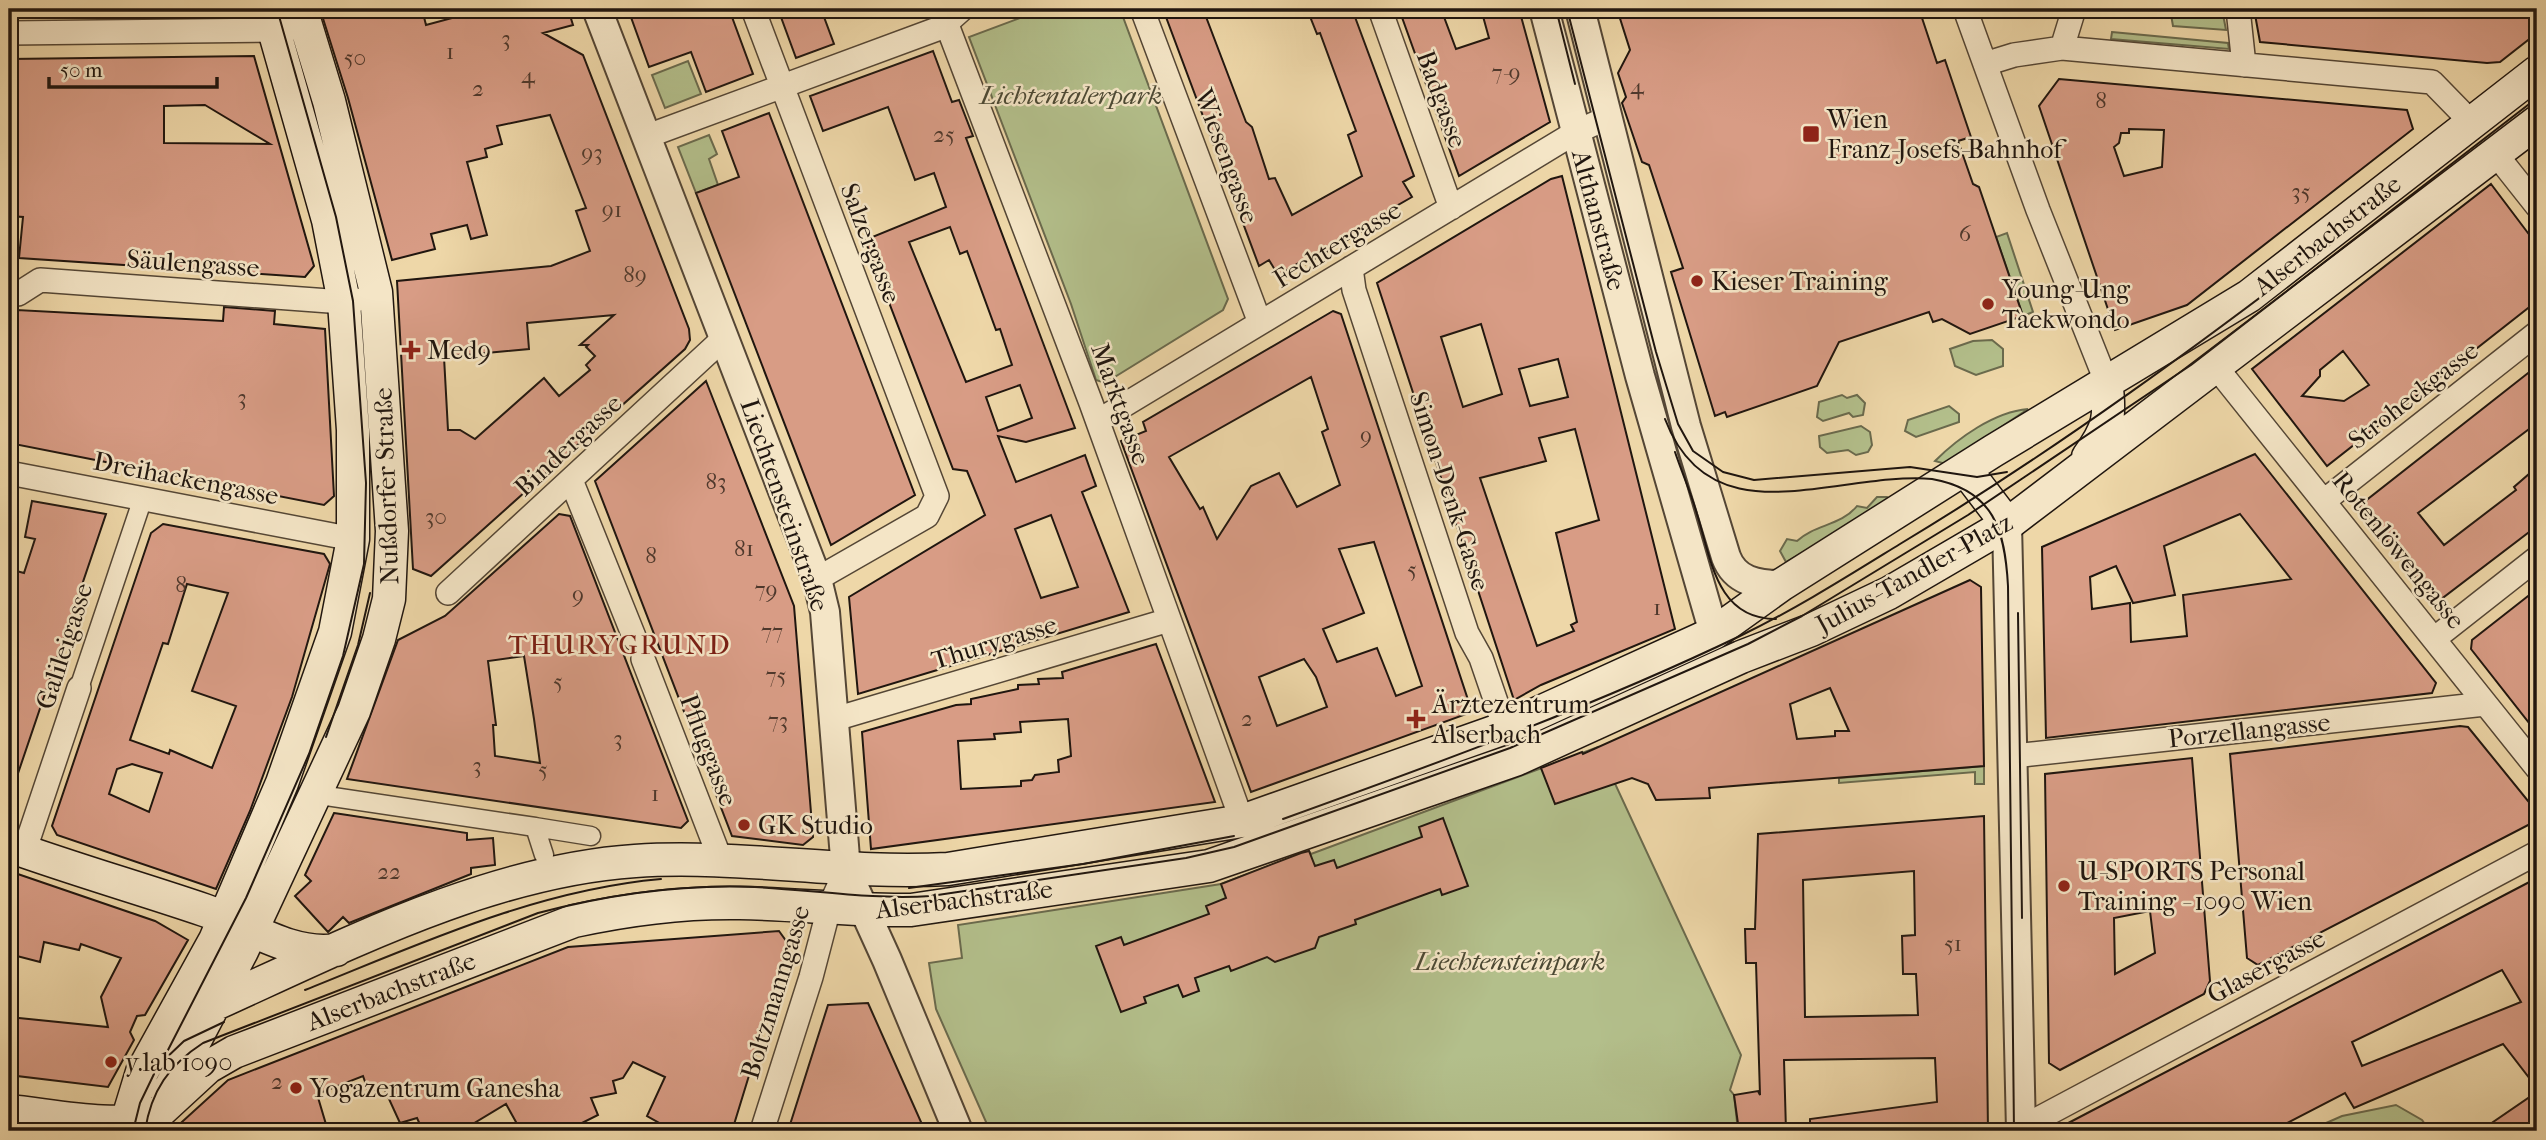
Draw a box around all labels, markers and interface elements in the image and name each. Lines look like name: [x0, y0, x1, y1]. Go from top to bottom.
house number: 3: [501, 25, 511, 52]
house number: 1: [446, 38, 454, 65]
house number: 50: [344, 44, 366, 71]
scale bar: [49, 46, 217, 90]
street label: Badgasse: [1410, 46, 1473, 152]
text: 50 m: [60, 58, 103, 82]
house number: 7-9: [1491, 59, 1521, 86]
house number: 4: [521, 62, 536, 89]
house number: 4: [1630, 73, 1645, 100]
house number: 2: [472, 75, 484, 102]
park label: Lichtentalerpark: [978, 80, 1162, 111]
street label: Wiesengasse: [1187, 84, 1265, 228]
house number: 8: [2095, 87, 2107, 114]
place label: Wien Franz-Josefs-Bahnhof: [1826, 104, 2067, 165]
house number: 25: [933, 121, 955, 148]
marker: Wien Franz-Josefs-Bahnhof: [1801, 124, 1821, 144]
house number: 93: [581, 139, 603, 166]
street label: Althanstraße: [1565, 146, 1632, 294]
street label: Alserbachstraße: [2247, 168, 2407, 303]
house number: 35: [2291, 178, 2311, 205]
street label: Salzergasse: [833, 179, 908, 308]
street label: Fechtergasse: [1268, 194, 1407, 295]
house number: 91: [602, 196, 622, 223]
house number: 6: [1959, 220, 1972, 247]
street label: Säulengasse: [126, 243, 261, 284]
house number: 89: [623, 261, 647, 288]
place label: Kieser Training: [1711, 266, 1889, 297]
marker: Kieser Training: [1689, 273, 1705, 289]
place label: Young-Ung Taekwondo: [2001, 274, 2131, 335]
marker: Young-Ung Taekwondo: [1980, 296, 1996, 312]
place label: Med9: [427, 335, 491, 366]
street label: Stroheckgasse: [2342, 335, 2485, 456]
street label: Marktgasse: [1084, 339, 1157, 469]
marker: Med9: [401, 340, 421, 360]
house number: 3: [237, 384, 247, 411]
street label: Nußdorfer Straße: [368, 387, 405, 585]
street label: Bindergasse: [508, 388, 629, 503]
street label: Simon-Denk-Gasse: [1403, 388, 1496, 595]
street label: Liechtensteinstraße: [734, 395, 835, 616]
house number: 9: [1360, 422, 1372, 449]
street label: Dreihackengasse: [91, 445, 281, 512]
street label: Rotenlöwengasse: [2326, 465, 2472, 635]
house number: 83: [706, 468, 727, 495]
house number: 30: [425, 503, 447, 530]
street label: Julius-Tandler-Platz: [1809, 507, 2018, 641]
house number: 81: [734, 535, 754, 562]
house number: 8: [645, 542, 657, 569]
house number: 5: [1407, 556, 1417, 583]
house number: 8: [175, 571, 187, 598]
house number: 79: [754, 576, 778, 603]
street label: Galileigasse: [30, 579, 99, 713]
house number: 9: [572, 581, 584, 608]
house number: 1: [1653, 594, 1661, 621]
street label: Thurygasse: [928, 609, 1061, 676]
house number: 77: [761, 618, 783, 645]
district label: THURYGRUND: [508, 628, 732, 661]
house number: 75: [765, 662, 787, 689]
house number: 5: [553, 668, 563, 695]
place label: Ärztezentrum Alserbach: [1431, 689, 1590, 750]
street label: Pfluggasse: [673, 690, 744, 811]
house number: 2: [1241, 705, 1253, 732]
house number: 73: [768, 707, 788, 734]
street label: Porzellangasse: [2166, 707, 2332, 754]
marker: Ärztezentrum Alserbach: [1406, 709, 1426, 729]
house number: 3: [613, 725, 623, 752]
house number: 3: [472, 752, 482, 779]
house number: 5: [538, 756, 548, 783]
house number: 1: [651, 780, 659, 807]
place label: GK Studio: [758, 810, 873, 841]
marker: GK Studio: [736, 817, 752, 833]
place label: U-SPORTS Personal Training - 1090 Wien: [2078, 856, 2312, 917]
house number: 22: [377, 858, 401, 885]
street label: Alserbachstraße: [873, 873, 1055, 926]
marker: U-SPORTS Personal Training - 1090 Wien: [2056, 878, 2072, 894]
street label: Boltzmanngasse: [734, 902, 817, 1083]
street label: Glasergasse: [2202, 922, 2331, 1010]
house number: 51: [1944, 930, 1962, 957]
street label: Alserbachstraße: [301, 945, 480, 1038]
park label: Liechtensteinpark: [1413, 946, 1605, 977]
place label: y.lab 1090: [125, 1047, 233, 1078]
marker: y.lab 1090: [103, 1054, 119, 1070]
house number: 2: [271, 1068, 283, 1095]
place label: Yogazentrum Ganesha: [309, 1073, 561, 1104]
marker: Yogazentrum Ganesha: [288, 1080, 304, 1096]

